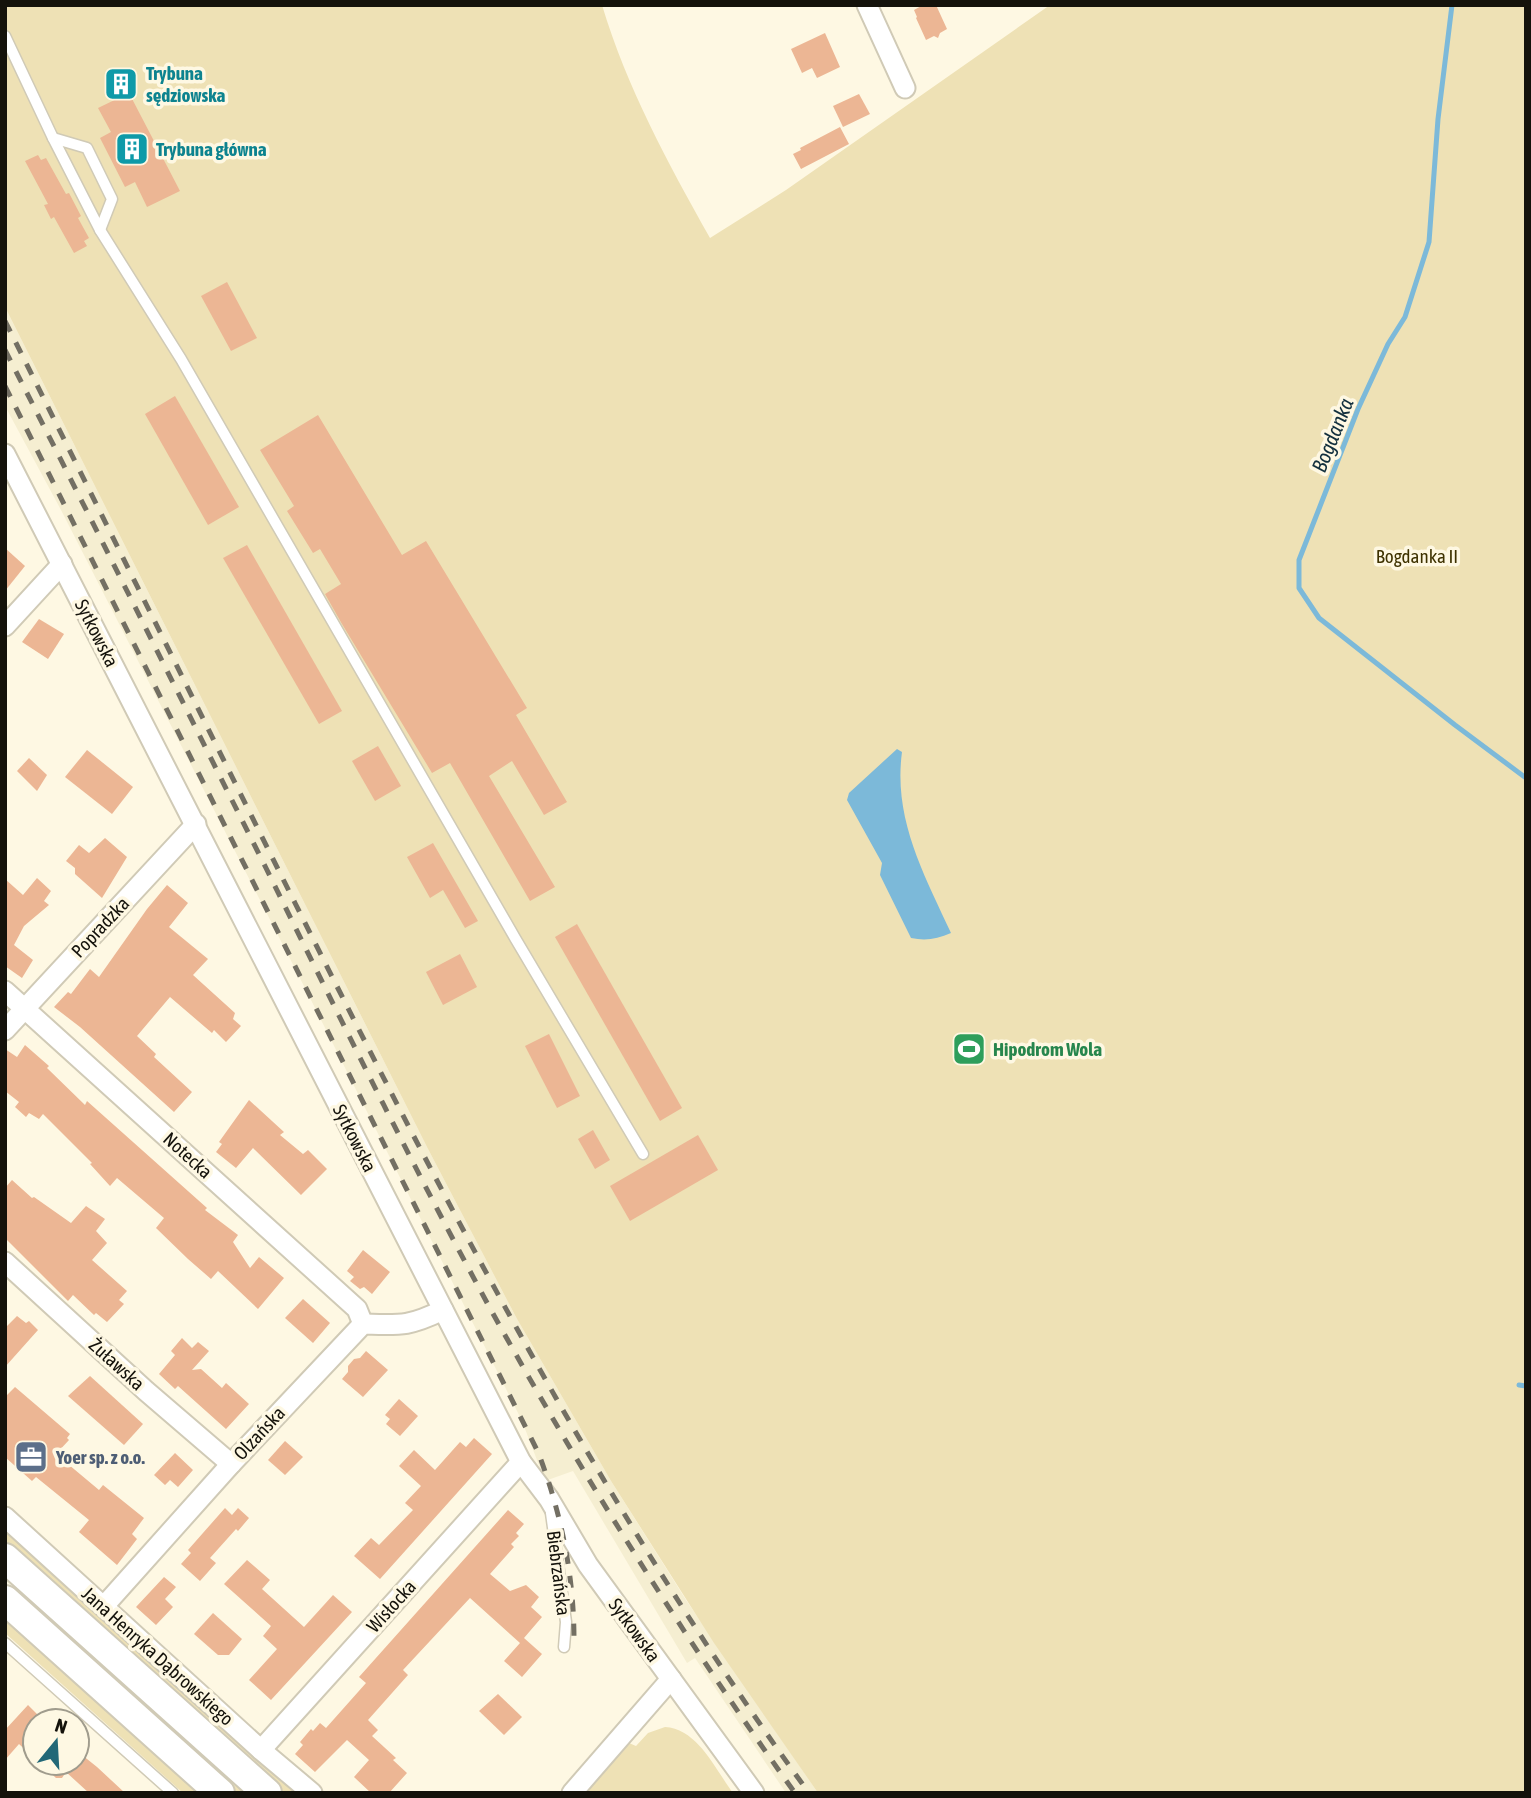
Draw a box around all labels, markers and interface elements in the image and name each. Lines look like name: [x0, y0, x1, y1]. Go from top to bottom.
place label: Trybuna sędziowska: [146, 62, 226, 106]
building icon: Trybuna sędziowska: [102, 65, 140, 103]
building icon: Trybuna główna: [113, 130, 151, 168]
place label: Trybuna główna: [156, 138, 267, 160]
water label: Bogdanka: [1306, 394, 1358, 476]
park label: Bogdanka II: [1376, 545, 1458, 567]
street label: Sytkowska: [71, 595, 123, 671]
street label: Popradzka: [67, 892, 133, 962]
sports icon: Hipodrom Wola: [950, 1030, 988, 1068]
place label: Hipodrom Wola: [993, 1038, 1102, 1060]
street label: Sytkowska: [329, 1100, 381, 1176]
street label: Notecka: [159, 1127, 217, 1183]
street label: Żuławska: [85, 1333, 149, 1395]
street label: Olzańska: [229, 1402, 289, 1464]
office icon: Yoer sp. z o.o.: [12, 1438, 50, 1476]
place label: Yoer sp. z o.o.: [55, 1446, 145, 1468]
street label: Biebrzańska: [543, 1529, 575, 1617]
street label: Wisłocka: [362, 1575, 420, 1637]
street label: Jana Henryka Dąbrowskiego: [78, 1582, 238, 1730]
street label: Sytkowska: [605, 1594, 665, 1666]
north arrow: [21, 1707, 91, 1777]
text: N: [53, 1714, 70, 1738]

